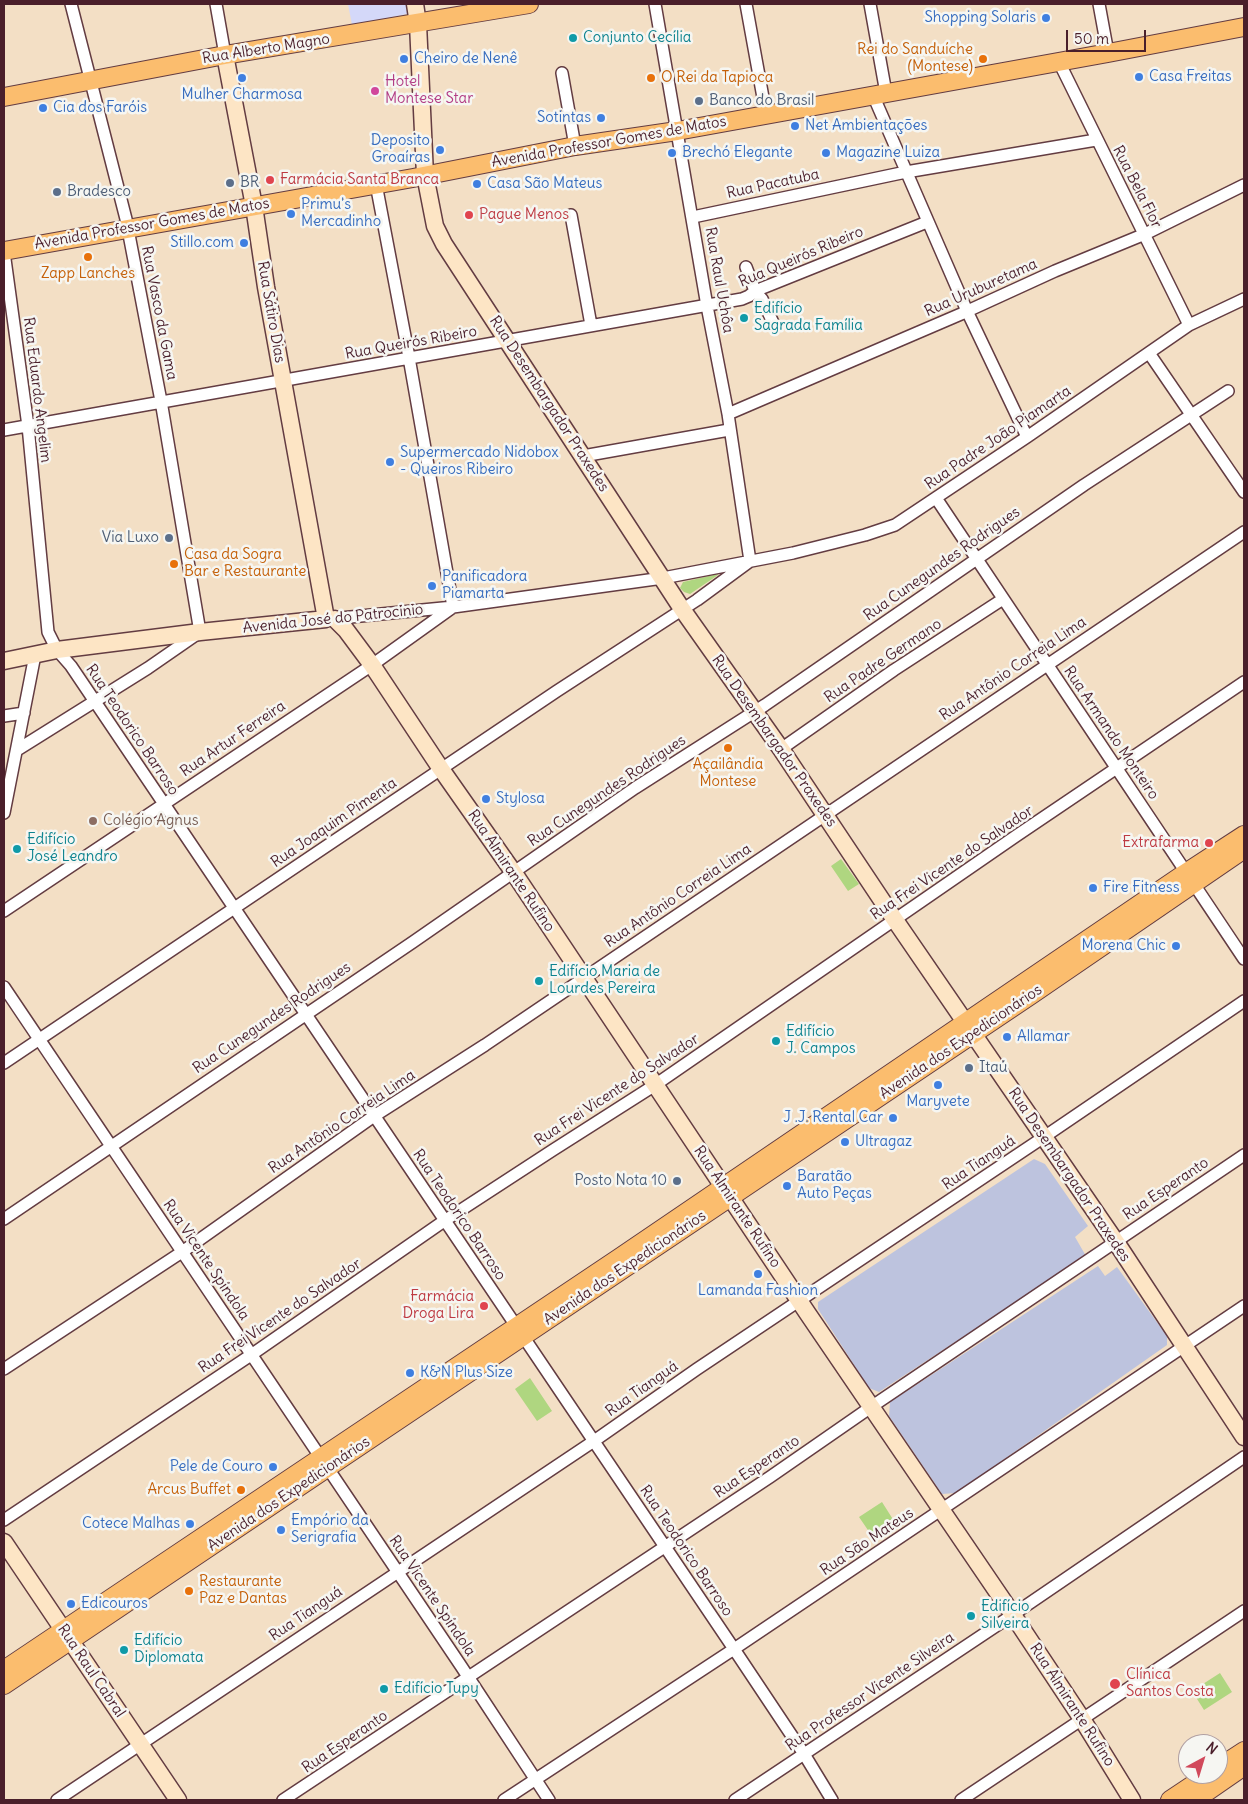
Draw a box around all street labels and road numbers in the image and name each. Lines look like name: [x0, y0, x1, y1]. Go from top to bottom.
street label: Rua Alberto Magno: [201, 30, 331, 68]
street label: Avenida Professor Gomes de Matos: [490, 112, 728, 172]
street label: Rua Bela Flor: [1109, 143, 1165, 231]
street label: Rua Pacatuba: [725, 165, 821, 203]
street label: Avenida Professor Gomes de Matos: [33, 194, 271, 254]
street label: Rua Queirós Ribeiro: [736, 223, 866, 291]
street label: Rua Raul Uchôa: [701, 226, 737, 334]
street label: Rua Vasco da Gama: [137, 245, 181, 381]
street label: Rua Uruburetama: [922, 255, 1040, 321]
street label: Rua Sátiro Dias: [253, 260, 289, 364]
street label: Rua Desembargador Praxedes: [485, 313, 613, 495]
street label: Rua Eduardo Angelim: [19, 316, 55, 464]
street label: Rua Queirós Ribeiro: [344, 323, 478, 363]
street label: Rua Padre João Piamarta: [921, 382, 1075, 494]
street label: Rua Cunegundes Rodrigues: [860, 503, 1024, 625]
street label: Avenida José do Patrocínio: [242, 601, 424, 637]
street label: Rua Antônio Correia Lima: [936, 613, 1090, 725]
street label: Rua Padre Germano: [821, 615, 945, 707]
street label: Rua Desembargador Praxedes: [708, 652, 840, 830]
street label: Rua Teodorico Barroso: [81, 661, 183, 799]
street label: Rua Armando Monteiro: [1060, 663, 1162, 803]
street label: Rua Artur Ferreira: [177, 697, 289, 781]
street label: Rua Cunegundes Rodrigues: [525, 731, 689, 851]
street label: Rua Joaquim Pimenta: [268, 774, 400, 872]
street label: Rua Frei Vicente do Salvador: [867, 802, 1037, 924]
street label: Rua Almirante Rufino: [464, 807, 558, 935]
street label: Rua Antônio Correia Lima: [601, 840, 755, 952]
street label: Rua Cunegundes Rodrigues: [190, 958, 354, 1078]
street label: Avenida dos Expedicionários: [876, 981, 1046, 1103]
street label: Rua Frei Vicente do Salvador: [531, 1030, 703, 1150]
street label: Rua Antônio Correia Lima: [265, 1066, 419, 1178]
street label: Rua Desembargador Praxedes: [1004, 1085, 1134, 1265]
street label: Rua Tianguá: [939, 1132, 1019, 1194]
street label: Rua Almirante Rufino: [690, 1143, 784, 1271]
street label: Rua Teodorico Barroso: [408, 1146, 510, 1284]
street label: Rua Esperanto: [1120, 1154, 1212, 1224]
street label: Rua Vicente Spíndola: [159, 1196, 253, 1324]
street label: Avenida dos Expedicionários: [540, 1207, 710, 1329]
street label: Rua Frei Vicente do Salvador: [195, 1255, 365, 1377]
street label: Rua Tianguá: [602, 1357, 682, 1421]
street label: Rua Esperanto: [711, 1432, 803, 1502]
street label: Avenida dos Expedicionários: [204, 1433, 374, 1555]
street label: Rua Teodorico Barroso: [635, 1482, 737, 1620]
street label: Rua São Mateus: [817, 1504, 917, 1580]
street label: Rua Vicente Spíndola: [385, 1532, 479, 1660]
street label: Rua Tianguá: [266, 1583, 346, 1645]
street label: Rua Raul Cabral: [53, 1621, 129, 1721]
street label: Rua Professor Vicente Silveira: [782, 1629, 958, 1755]
street label: Rua Almirante Rufino: [1026, 1640, 1118, 1770]
street label: Rua Esperanto: [299, 1707, 391, 1777]

